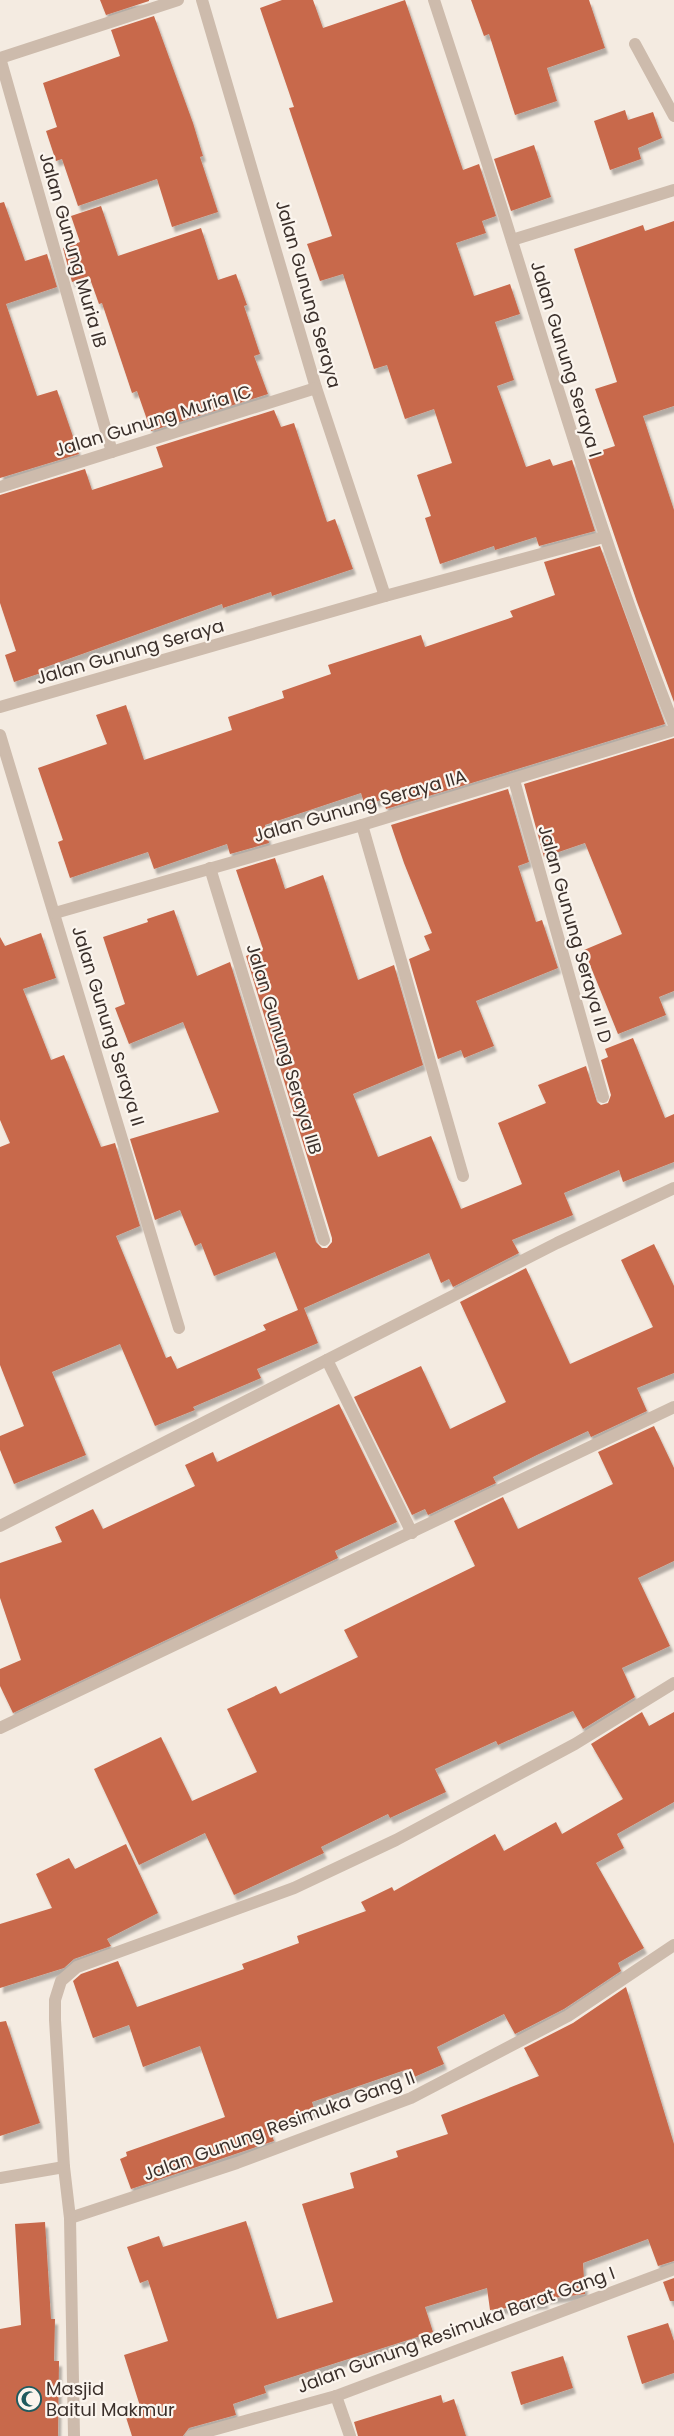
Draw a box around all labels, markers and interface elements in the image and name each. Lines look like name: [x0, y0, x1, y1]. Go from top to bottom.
street label: Jalan Gunung Muria IB: [34, 149, 113, 351]
street label: Jalan Gunung Seraya: [270, 197, 347, 391]
street label: Jalan Gunung Seraya I: [525, 258, 608, 460]
street label: Jalan Gunung Muria IC: [51, 379, 255, 462]
street label: Jalan Gunung Seraya: [33, 613, 227, 690]
street label: Jalan Gunung Seraya IIA: [250, 763, 469, 848]
street label: Jalan Gunung Seraya II D: [532, 822, 619, 1046]
street label: Jalan Gunung Seraya II: [66, 923, 151, 1129]
street label: Jalan Gunung Seraya IIB: [240, 940, 328, 1157]
street label: Jalan Gunung Resimuka Gang II: [139, 2065, 418, 2186]
street label: Jalan Gunung Resimuka Barat Gang I: [293, 2260, 618, 2399]
place label: Masjid Baitul Makmur: [46, 2376, 175, 2422]
mosque icon: Masjid Baitul Makmur: [16, 2386, 42, 2412]

